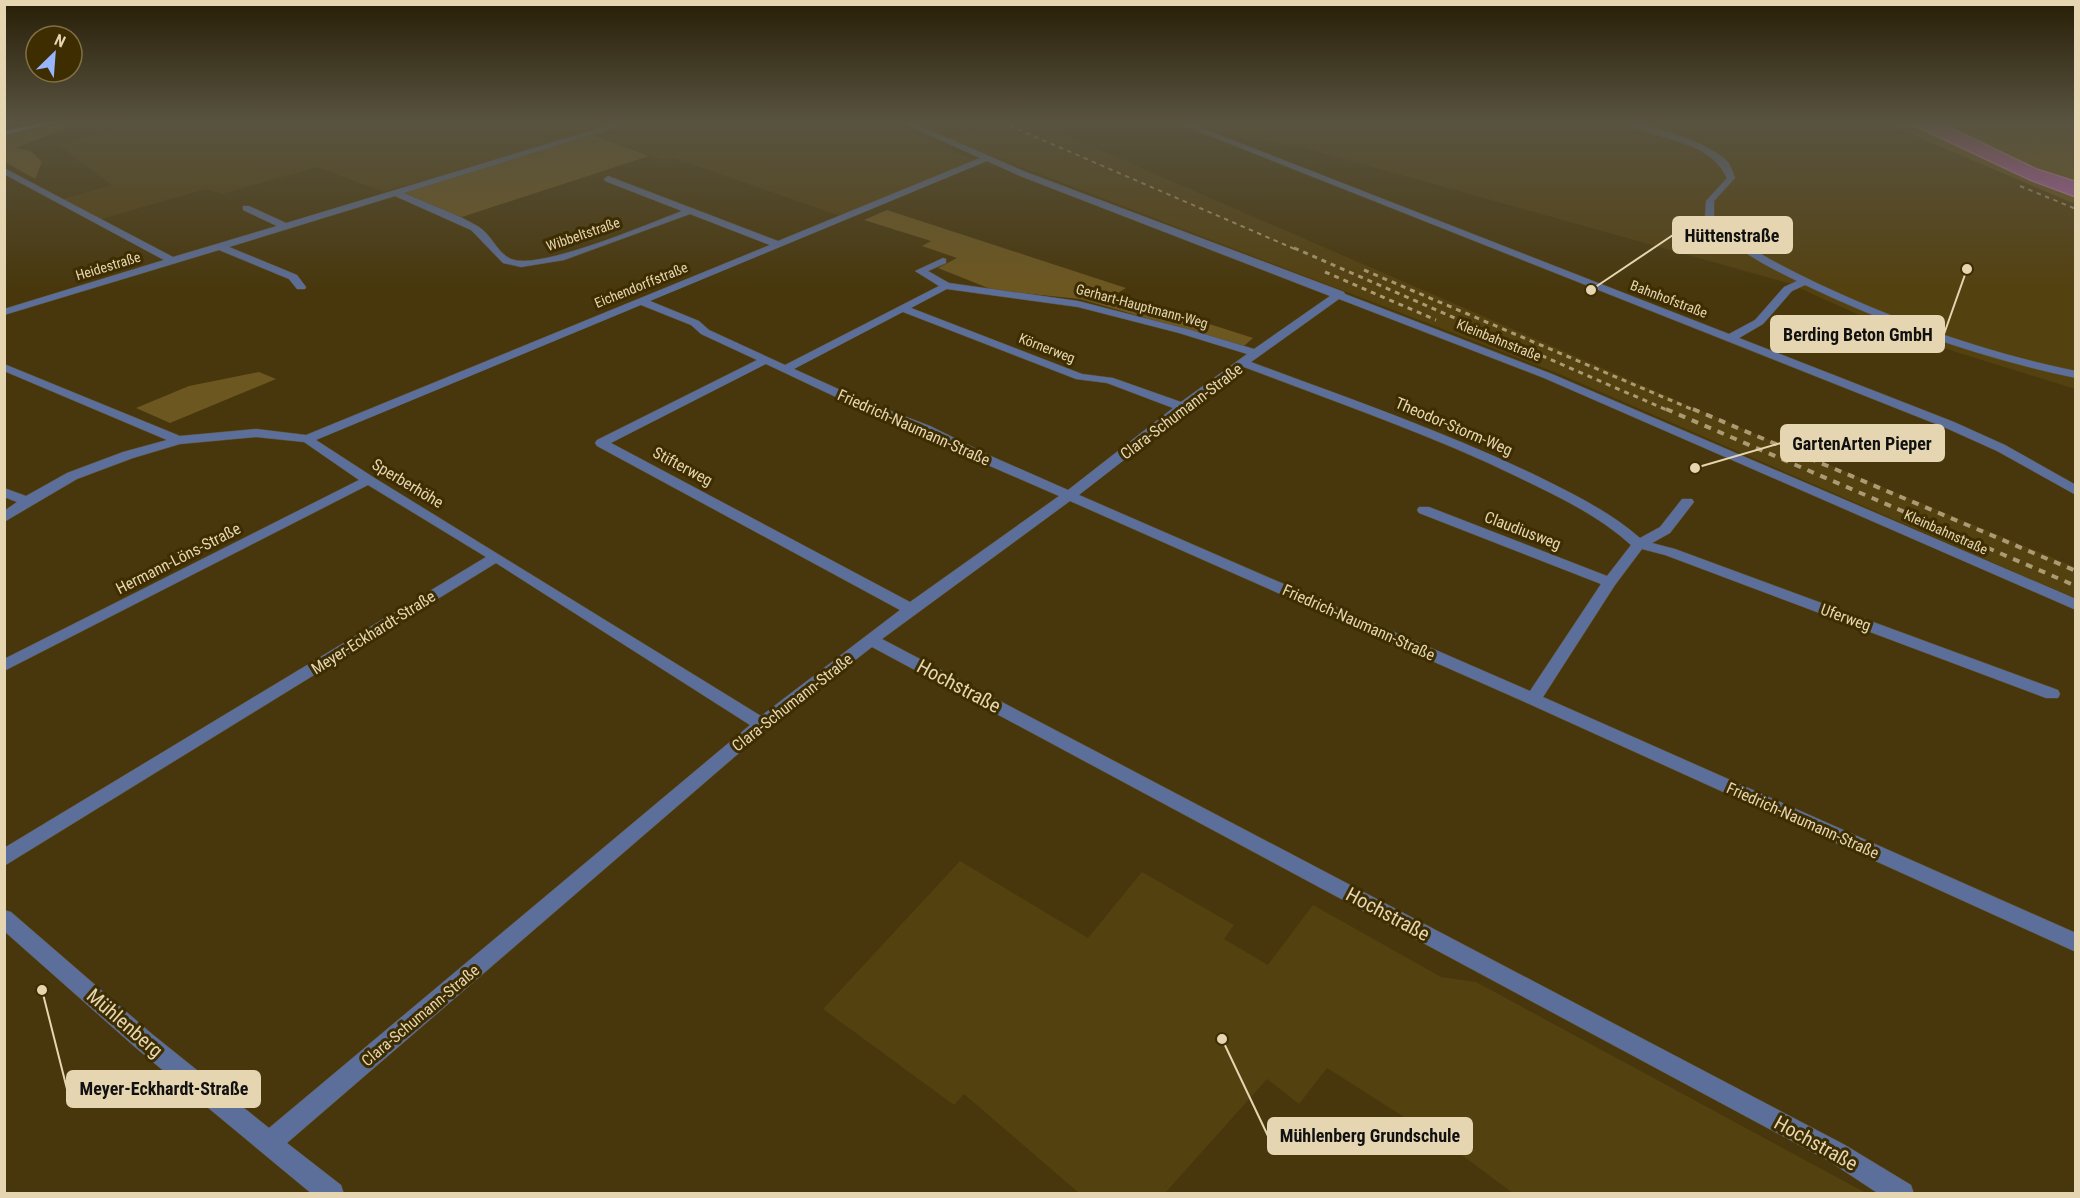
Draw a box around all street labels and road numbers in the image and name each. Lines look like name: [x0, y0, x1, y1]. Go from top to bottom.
street label: Wibbeltstraße: [544, 214, 622, 254]
street label: Heidestraße: [74, 248, 143, 283]
street label: Eichendorffstraße: [592, 259, 690, 311]
street label: Bahnhofstraße: [1628, 277, 1710, 321]
street label: Gerhart-Hauptmann-Weg: [1074, 281, 1210, 331]
street label: Kleinbahnstraße: [1454, 316, 1544, 364]
street label: Körnerweg: [1017, 330, 1077, 366]
street label: Clara-Schumann-Straße: [1116, 359, 1246, 464]
street label: Friedrich-Naumann-Straße: [835, 385, 993, 470]
street label: Theodor-Storm-Weg: [1392, 393, 1515, 460]
street label: Stifterweg: [650, 443, 716, 490]
street label: Sperberhöhe: [369, 455, 447, 512]
street label: Kleinbahnstraße: [1902, 506, 1991, 558]
street label: Claudiusweg: [1482, 507, 1564, 554]
street label: Hermann-Löns-Straße: [113, 519, 244, 598]
street label: Friedrich-Naumann-Straße: [1280, 580, 1438, 665]
street label: Meyer-Eckhardt-Straße: [308, 587, 439, 678]
street label: Uferweg: [1818, 600, 1874, 635]
street label: Clara-Schumann-Straße: [728, 649, 856, 755]
street label: Hochstraße: [913, 654, 1005, 718]
street label: Friedrich-Naumann-Straße: [1724, 778, 1882, 863]
street label: Hochstraße: [1342, 882, 1434, 946]
street label: Clara-Schumann-Straße: [358, 961, 483, 1070]
street label: Mühlenberg: [82, 983, 168, 1063]
street label: Hochstraße: [1770, 1110, 1862, 1176]

